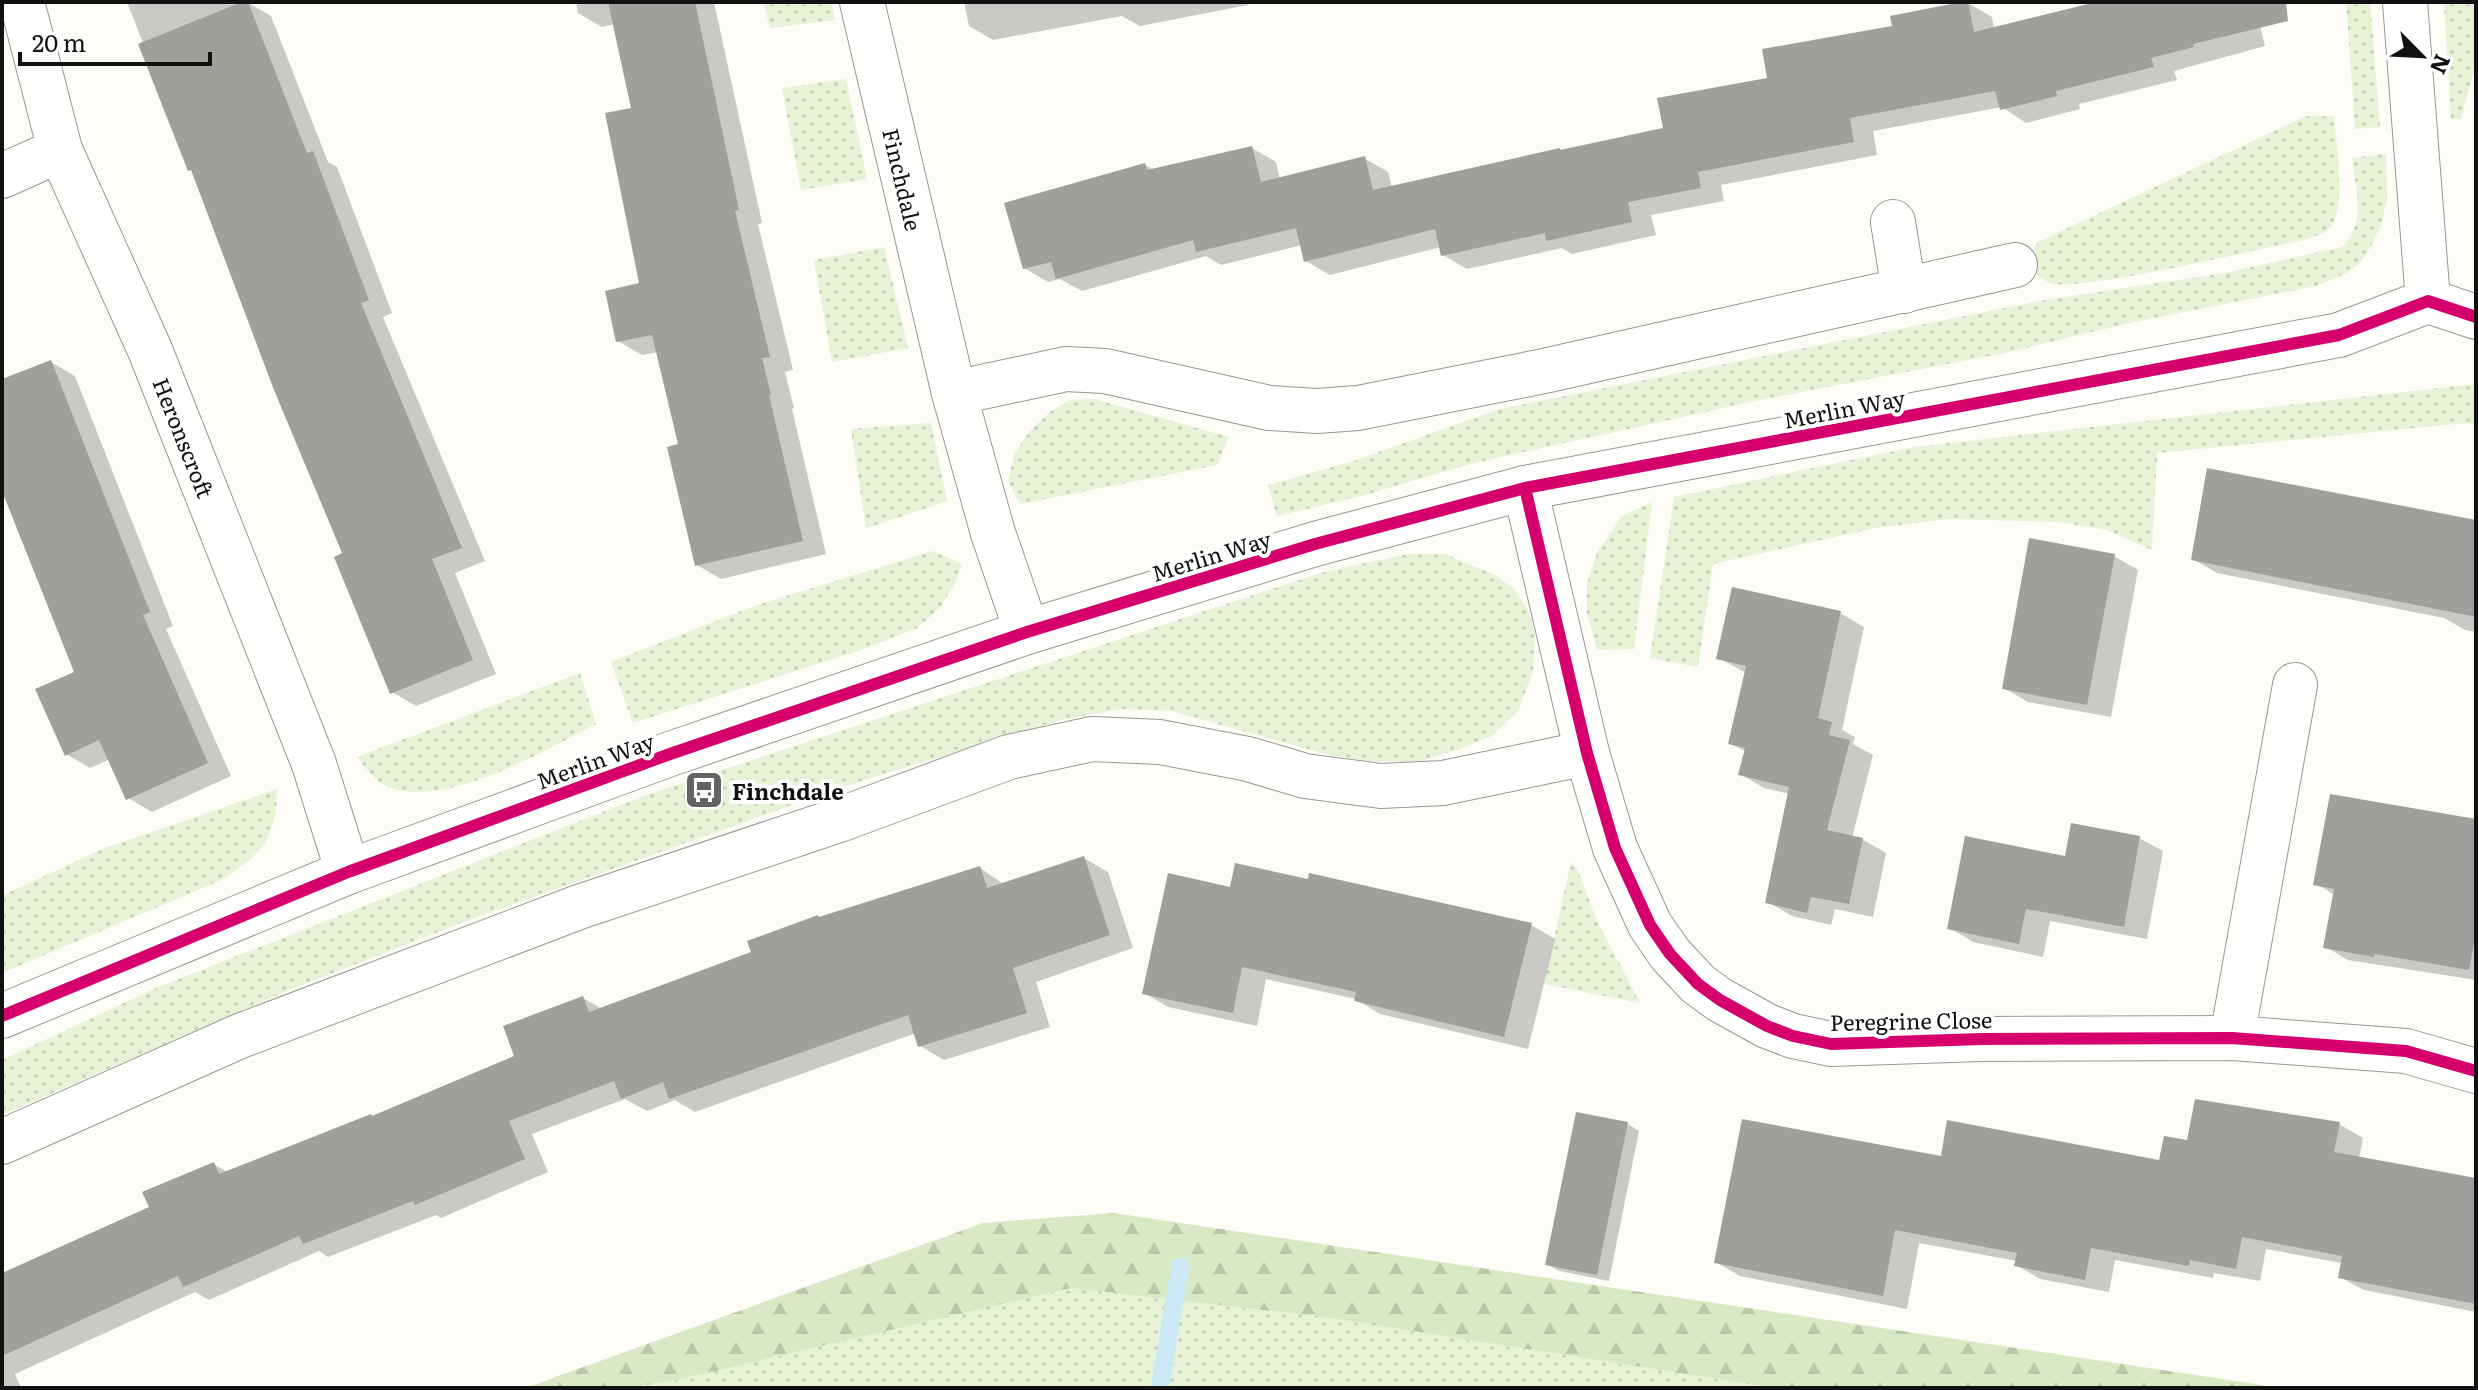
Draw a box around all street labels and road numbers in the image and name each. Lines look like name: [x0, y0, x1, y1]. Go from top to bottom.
street label: Finchdale: [876, 125, 932, 234]
street label: Heronscroft: [146, 372, 224, 503]
street label: Merlin Way: [1780, 380, 1908, 436]
street label: Merlin Way: [1147, 521, 1275, 589]
street label: Merlin Way: [531, 723, 659, 797]
street label: Peregrine Close: [1829, 1002, 1993, 1038]

